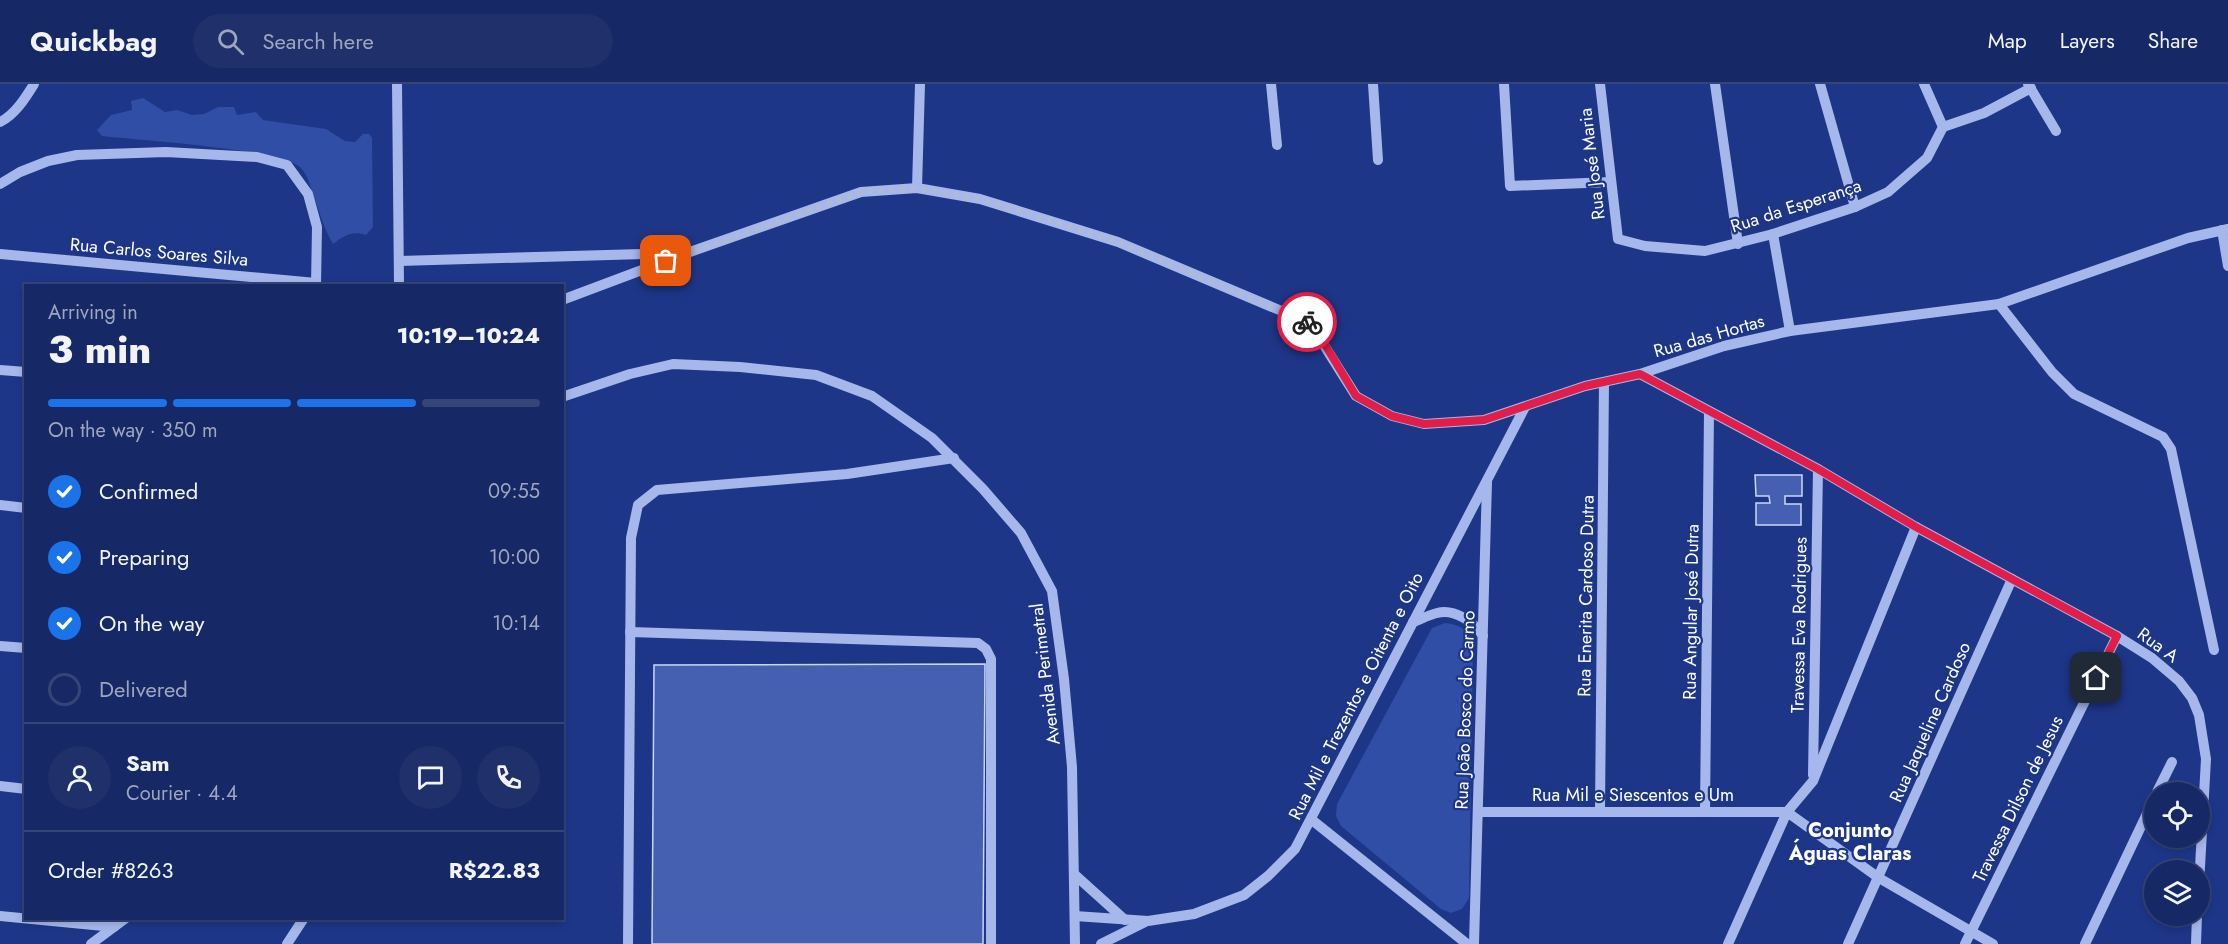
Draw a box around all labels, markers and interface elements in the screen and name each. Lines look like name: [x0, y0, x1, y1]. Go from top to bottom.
search box: [193, 14, 613, 68]
text: Quickbag: [30, 21, 157, 62]
icon: search: [214, 25, 247, 58]
text: Search here: [262, 25, 374, 57]
text: Map: [1988, 26, 2027, 56]
text: Layers: [2060, 26, 2115, 56]
text: Share: [2148, 26, 2198, 56]
street label: Rua José Maria: [1572, 107, 1612, 221]
street label: Rua da Esperança: [1727, 173, 1865, 239]
street label: Rua Carlos Soares Silva: [69, 231, 249, 273]
pin: [640, 235, 691, 286]
icon: bag: [649, 244, 682, 277]
courier: [1277, 292, 1337, 352]
text: Arriving in: [48, 298, 138, 327]
icon: bike: [1291, 306, 1324, 339]
street label: Rua das Hortas: [1650, 308, 1768, 364]
text: 10:19–10:24: [397, 319, 540, 351]
text: 3 min: [48, 321, 151, 378]
text: On the way · 350 m: [48, 416, 218, 445]
icon: check: [48, 475, 81, 508]
text: Confirmed: [99, 475, 198, 507]
text: 09:55: [488, 477, 540, 506]
street label: Rua Enerita Cardoso Dutra: [1571, 495, 1601, 697]
street label: Rua Angular José Dutra: [1676, 524, 1706, 700]
street label: Travessa Eva Rodrigues: [1784, 537, 1814, 713]
icon: check: [48, 541, 81, 574]
text: Preparing: [99, 541, 190, 573]
text: 10:00: [489, 543, 540, 572]
street label: Rua Mil e Trezentos e Oitenta e Oito: [1282, 567, 1430, 824]
street label: Avenida Perimetral: [1023, 602, 1067, 746]
icon: check: [48, 607, 81, 640]
text: On the way: [99, 607, 204, 639]
text: 10:14: [492, 609, 540, 638]
street label: Rua João Bosco do Carmo: [1449, 610, 1481, 810]
street label: Rua A: [2132, 621, 2184, 669]
street label: Rua Jaqueline Cardoso: [1883, 638, 1977, 806]
pin: [2070, 652, 2121, 703]
icon: home: [2079, 661, 2112, 694]
text: Delivered: [99, 673, 188, 705]
street label: Travessa Dilson de Jesus: [1966, 711, 2070, 887]
button: person: [48, 746, 111, 809]
button: chat: [399, 746, 462, 809]
button: phone: [477, 746, 540, 809]
text: Sam: [126, 747, 170, 779]
text: Courier · 4.4: [126, 779, 238, 808]
street label: Rua Mil e Siescentos e Um: [1532, 782, 1734, 808]
map controls: [2144, 782, 2210, 926]
button: locate: [2144, 782, 2210, 848]
district label: Conjunto Águas Claras: [1788, 816, 1911, 868]
text: Order #8263: [48, 854, 173, 886]
text: R$22.83: [449, 854, 540, 886]
button: layers: [2144, 860, 2210, 926]

